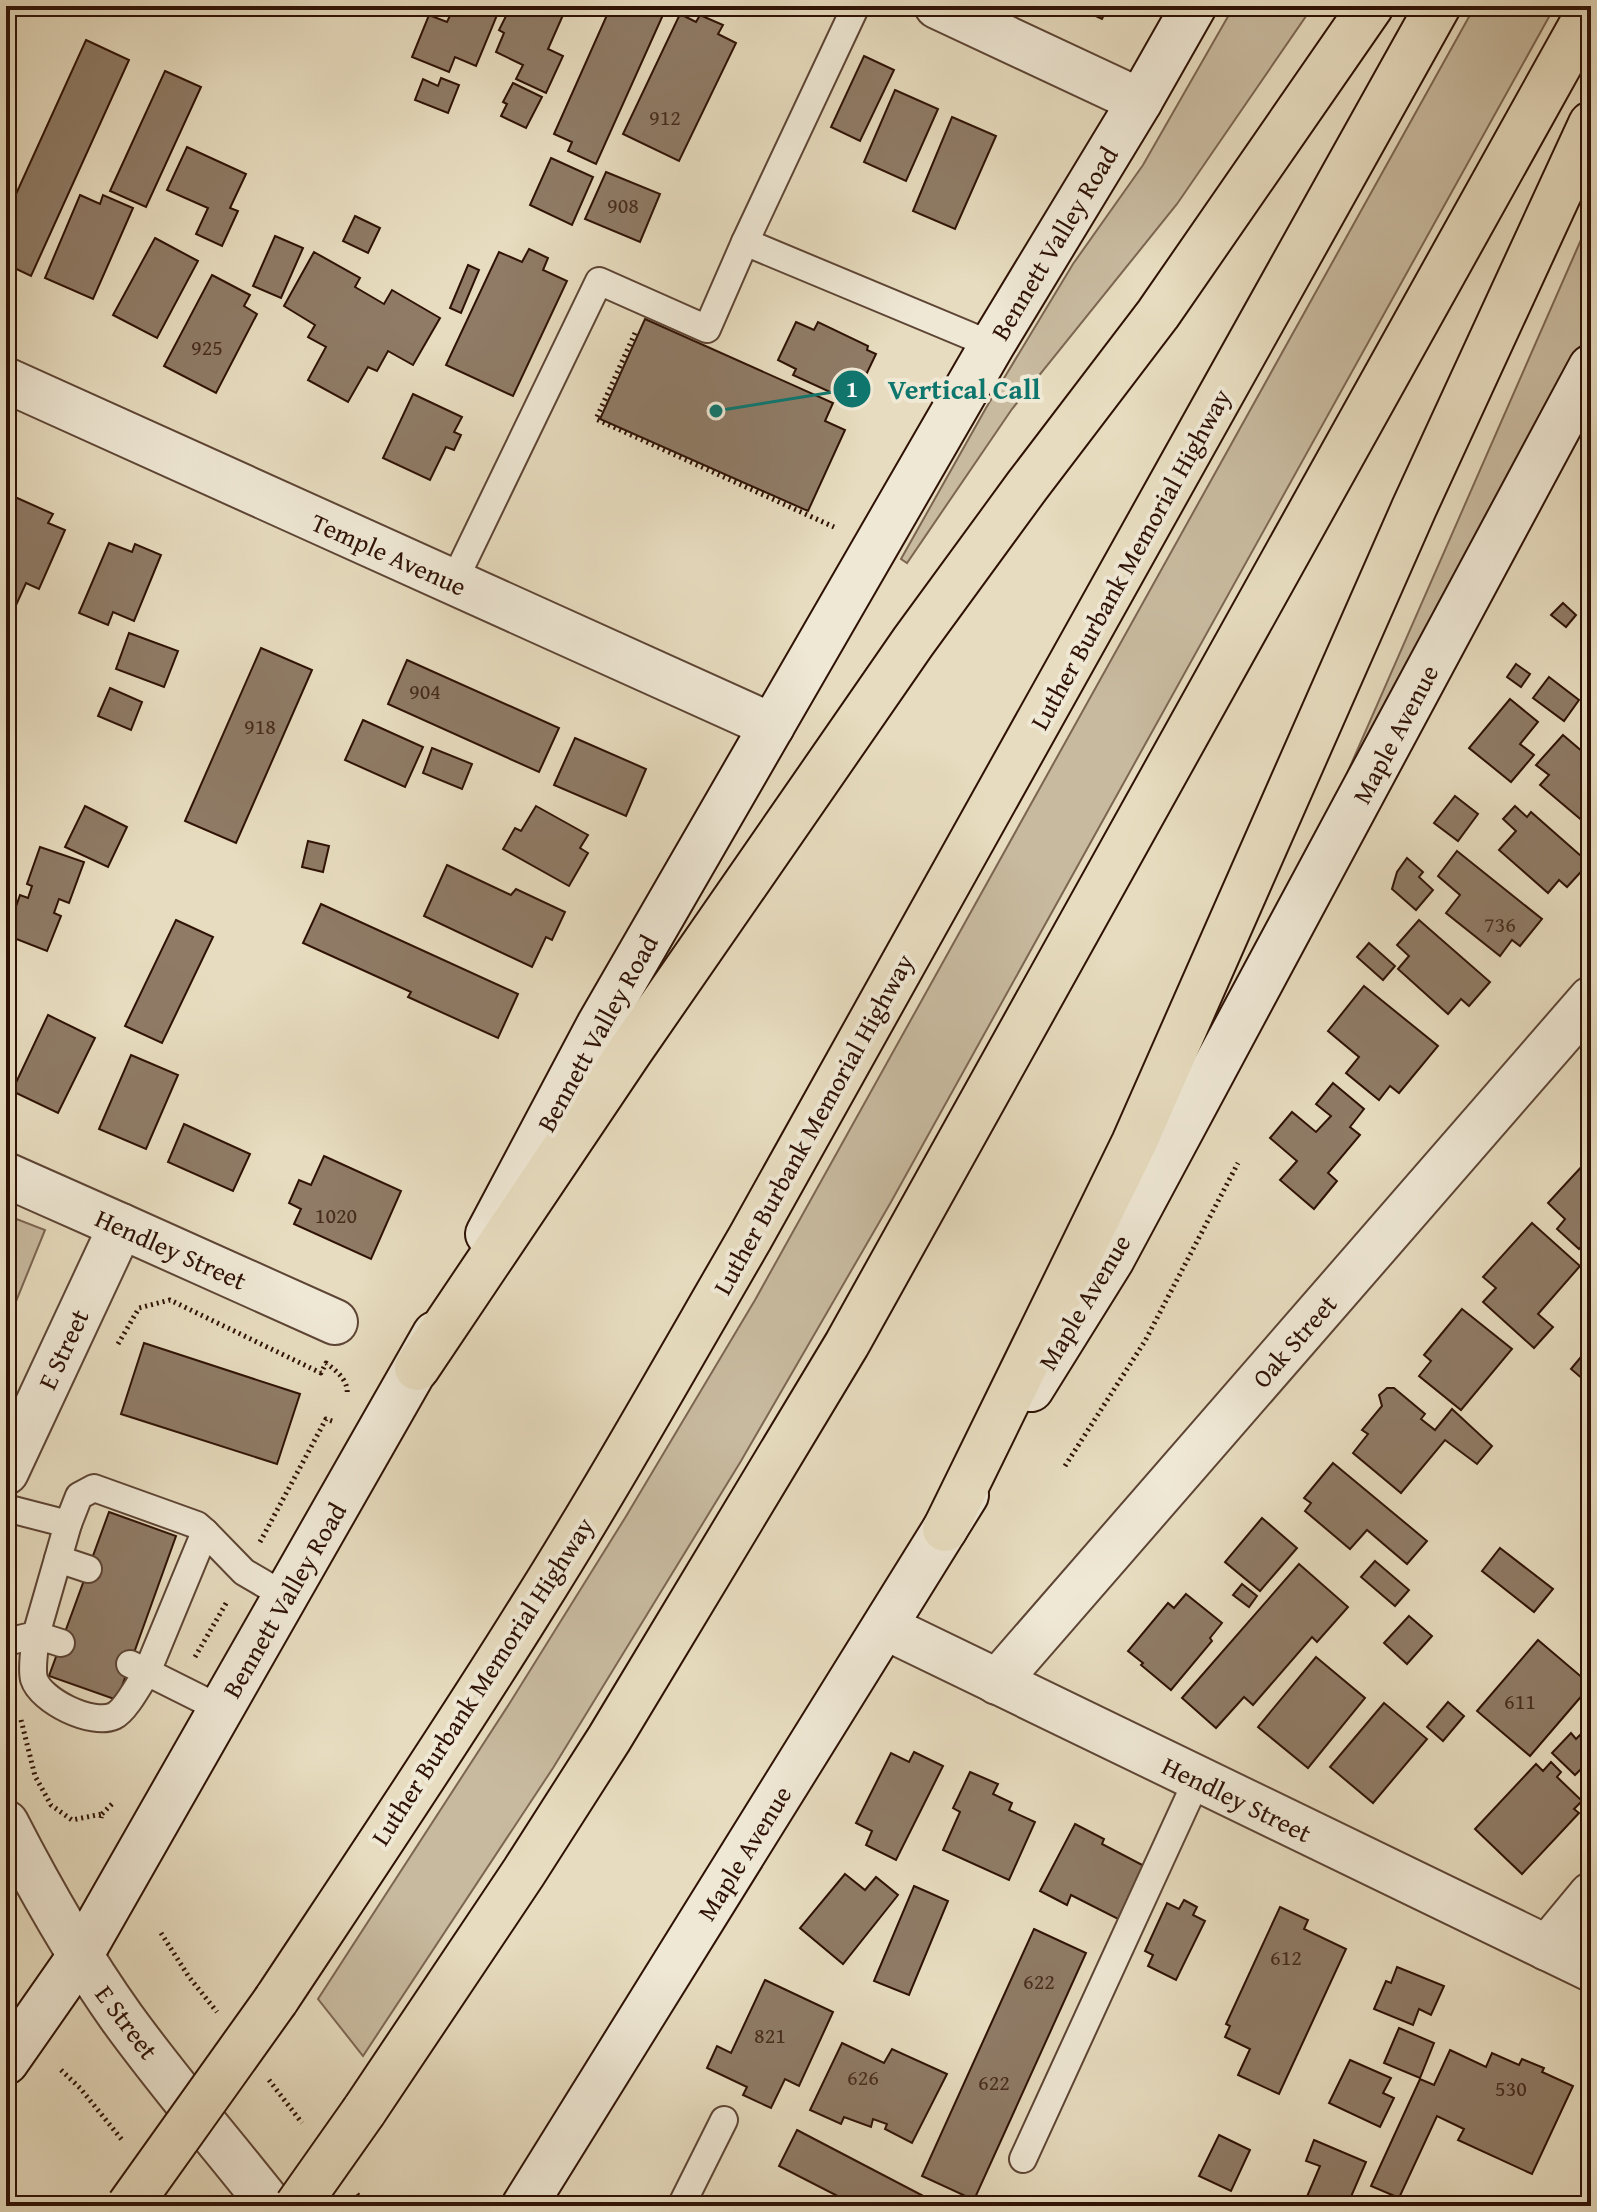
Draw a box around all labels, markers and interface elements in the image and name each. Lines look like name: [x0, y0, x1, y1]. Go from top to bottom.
house number: 912: [649, 101, 681, 133]
street label: Bennett Valley Road: [981, 139, 1127, 347]
house number: 908: [607, 189, 639, 221]
house number: 925: [191, 331, 223, 363]
callout: Vertical Call: [832, 363, 1056, 415]
text: Vertical Call: [888, 368, 1041, 409]
text: 1: [846, 371, 858, 406]
street label: Luther Burbank Memorial Highway: [1020, 381, 1240, 737]
street label: Temple Avenue: [305, 502, 473, 606]
street label: Maple Avenue: [1342, 657, 1448, 811]
house number: 904: [409, 675, 441, 707]
house number: 918: [244, 710, 276, 742]
house number: 736: [1484, 908, 1516, 940]
street label: Bennett Valley Road: [527, 927, 667, 1139]
street label: Luther Burbank Memorial Highway: [703, 946, 923, 1302]
street label: Hendley Street: [89, 1198, 253, 1300]
house number: 1020: [315, 1199, 357, 1231]
street label: Maple Avenue: [1028, 1226, 1140, 1378]
street label: Oak Street: [1242, 1286, 1346, 1396]
street label: E Street: [27, 1302, 99, 1396]
street label: Bennett Valley Road: [212, 1495, 356, 1705]
street label: Luther Burbank Memorial Highway: [361, 1509, 603, 1853]
house number: 611: [1504, 1685, 1536, 1717]
street label: Hendley Street: [1156, 1746, 1318, 1852]
street label: Maple Avenue: [687, 1778, 801, 1928]
house number: 612: [1270, 1941, 1302, 1973]
house number: 622: [1023, 1965, 1055, 1997]
street label: E Street: [86, 1976, 168, 2068]
house number: 821: [754, 2019, 786, 2051]
house number: 626: [847, 2061, 879, 2093]
house number: 622: [978, 2066, 1010, 2098]
house number: 530: [1495, 2072, 1527, 2104]

